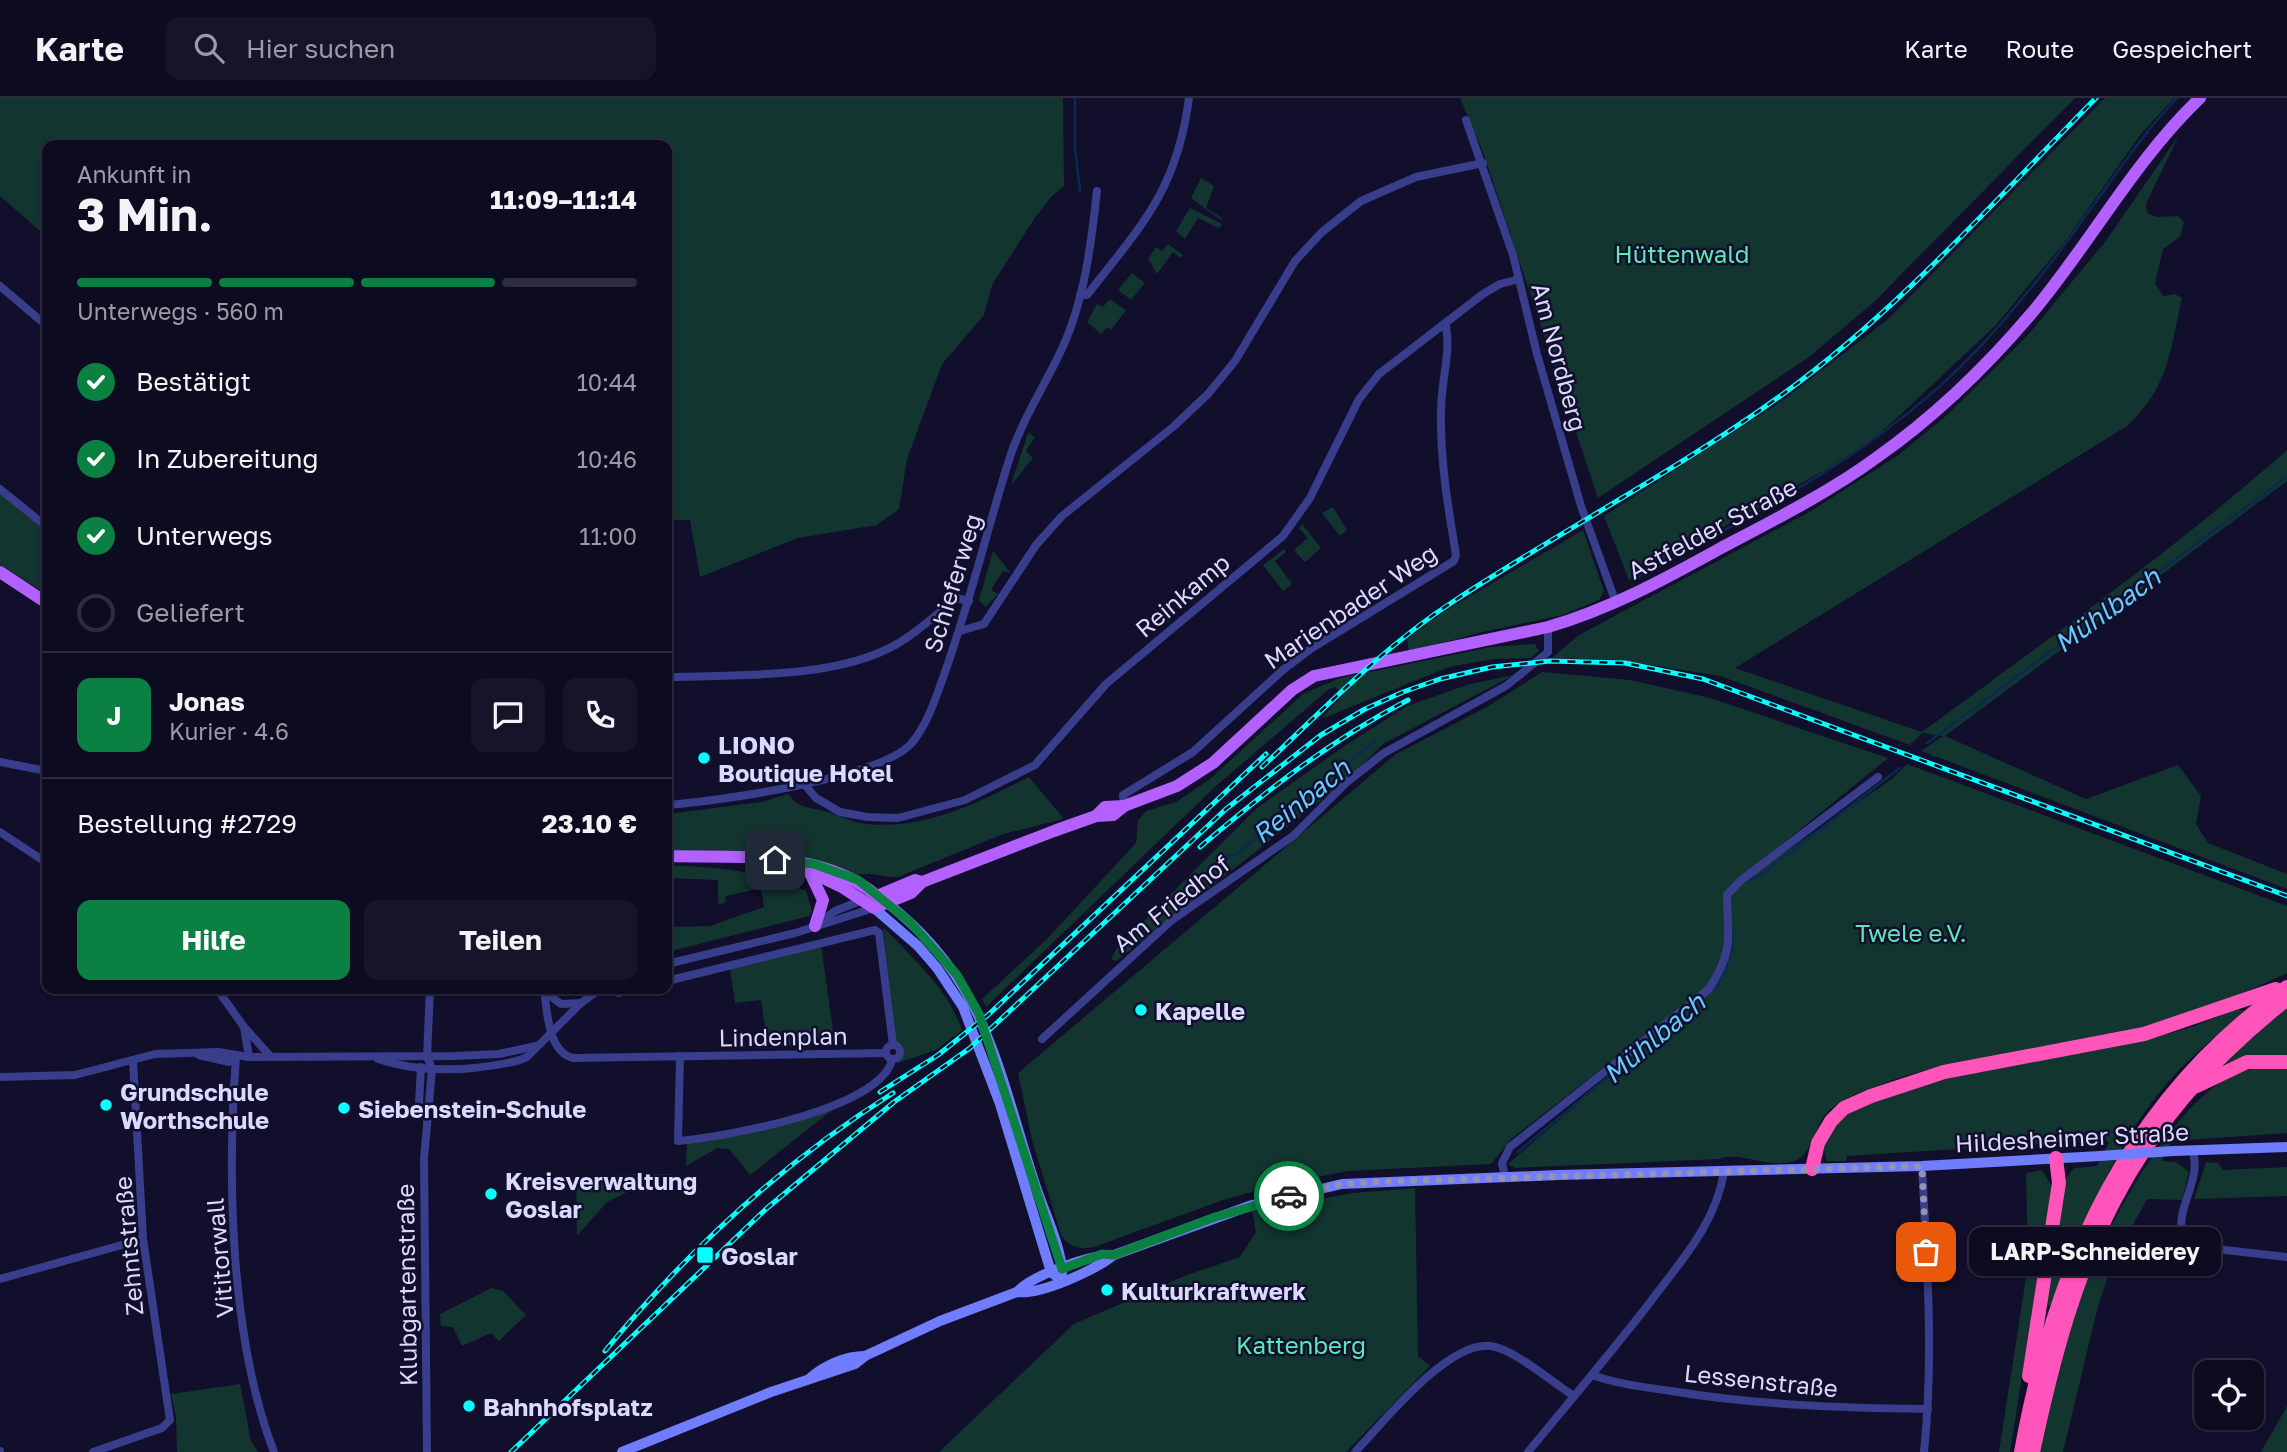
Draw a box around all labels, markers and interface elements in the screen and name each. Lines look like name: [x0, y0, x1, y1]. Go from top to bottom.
search box: [166, 17, 656, 80]
text: Karte: [35, 29, 124, 68]
icon: search: [190, 29, 228, 67]
text: Hier suchen: [246, 33, 395, 64]
text: Karte: [1904, 34, 1968, 63]
text: Route: [2006, 34, 2074, 63]
text: Gespeichert: [2112, 34, 2252, 63]
text: Ankunft in: [77, 160, 192, 188]
text: 11:09–11:14: [490, 184, 637, 215]
text: 3 Min.: [77, 186, 213, 241]
park label: Hüttenwald: [1615, 239, 1749, 268]
street label: Am Nordberg: [1526, 280, 1594, 434]
text: Unterwegs · 560 m: [77, 297, 284, 325]
icon: check: [77, 363, 115, 401]
text: Bestätigt: [136, 366, 251, 397]
text: 10:44: [577, 368, 637, 396]
icon: check: [77, 440, 115, 478]
text: In Zubereitung: [136, 443, 319, 474]
text: 10:46: [577, 445, 637, 473]
street label: Astfelder Straße: [1623, 471, 1801, 585]
street label: Schieferweg: [917, 510, 987, 656]
icon: check: [77, 517, 115, 555]
text: Unterwegs: [136, 520, 273, 551]
text: 11:00: [579, 522, 637, 550]
street label: Marienbader Weg: [1258, 538, 1442, 674]
street label: Reinkamp: [1129, 547, 1235, 643]
water label: Mühlbach: [2048, 561, 2167, 659]
text: Geliefert: [136, 597, 245, 628]
button: chat: [471, 678, 545, 752]
button: phone: [563, 678, 637, 752]
text: Jonas: [169, 686, 245, 717]
text: J: [107, 700, 121, 731]
text: Kurier · 4.6: [169, 717, 289, 745]
place label: LIONO Boutique Hotel: [718, 730, 893, 787]
marker: LIONO Boutique Hotel: [696, 750, 712, 766]
water label: Reinbach: [1246, 752, 1357, 850]
text: Bestellung #2729: [77, 808, 297, 839]
text: 23.10 €: [542, 808, 637, 839]
pin: [745, 830, 805, 890]
icon: home: [756, 841, 794, 879]
street label: Am Friedhof: [1107, 848, 1235, 957]
button: Hilfe: [77, 900, 350, 980]
button: Teilen: [364, 900, 637, 980]
park label: Twele e.V.: [1855, 918, 1967, 947]
water label: Mühlbach: [1597, 986, 1712, 1089]
place label: Kapelle: [1155, 996, 1245, 1025]
marker: Kapelle: [1133, 1002, 1149, 1018]
street label: Lindenplan: [718, 1020, 848, 1052]
place label: Grundschule Worthschule: [120, 1077, 269, 1134]
place label: Siebenstein-Schule: [358, 1094, 586, 1123]
marker: Grundschule Worthschule: [98, 1097, 114, 1113]
marker: Siebenstein-Schule: [336, 1100, 352, 1116]
street label: Hildesheimer Straße: [1954, 1116, 2190, 1158]
courier: [1254, 1161, 1324, 1231]
place label: Kreisverwaltung Goslar: [505, 1166, 697, 1223]
street label: Zehntstraße: [107, 1175, 149, 1317]
icon: car: [1270, 1177, 1308, 1215]
street label: Klubgartenstraße: [390, 1183, 422, 1387]
marker: Kreisverwaltung Goslar: [483, 1186, 499, 1202]
street label: Vititorwall: [199, 1197, 239, 1319]
pin: [1896, 1222, 1956, 1282]
callout: LARP-Schneiderey: [1968, 1228, 2220, 1276]
icon: bag: [1907, 1233, 1945, 1271]
text: LARP-Schneiderey: [1990, 1237, 2200, 1265]
place label: Goslar: [721, 1241, 798, 1270]
marker: Goslar: [695, 1245, 715, 1265]
place label: Kulturkraftwerk: [1121, 1276, 1306, 1305]
marker: Kulturkraftwerk: [1099, 1282, 1115, 1298]
park label: Kattenberg: [1236, 1330, 1366, 1359]
street label: Lessenstraße: [1683, 1358, 1839, 1402]
map controls: [2194, 1360, 2264, 1430]
button: locate: [2194, 1360, 2264, 1430]
place label: Bahnhofsplatz: [483, 1392, 653, 1421]
marker: Bahnhofsplatz: [461, 1398, 477, 1414]

